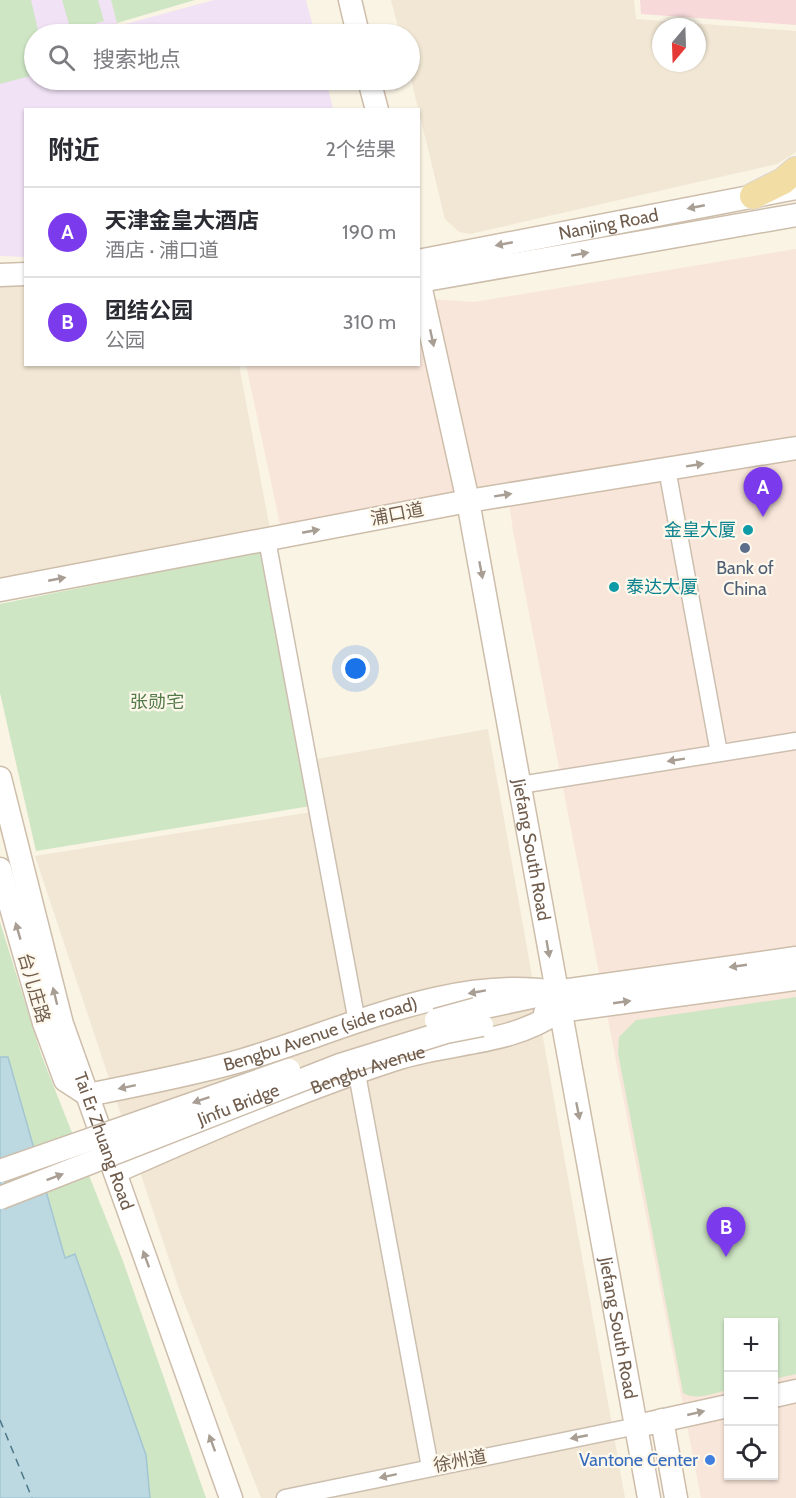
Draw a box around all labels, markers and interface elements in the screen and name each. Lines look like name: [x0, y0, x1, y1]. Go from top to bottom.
north arrow: [652, 18, 706, 72]
search box: [24, 24, 420, 90]
icon: search: [45, 41, 78, 74]
text: 搜索地点: [93, 46, 181, 73]
text: 附近: [48, 134, 100, 166]
text: 2个结果: [326, 137, 396, 161]
one-way arrow: [686, 203, 705, 212]
street label: Nanjing Road: [557, 204, 660, 245]
text: 天津金皇大酒店: [105, 207, 259, 234]
text: A: [61, 220, 74, 244]
text: 190 m: [342, 220, 396, 244]
text: 酒店 · 浦口道: [105, 238, 219, 262]
one-way arrow: [495, 240, 514, 249]
one-way arrow: [571, 249, 590, 258]
text: 团结公园: [105, 297, 193, 324]
text: B: [61, 310, 74, 334]
text: 310 m: [343, 310, 396, 334]
text: 公园: [105, 328, 145, 352]
one-way arrow: [428, 329, 438, 348]
one-way arrow: [686, 460, 705, 469]
pin: A: [744, 468, 783, 517]
one-way arrow: [493, 490, 512, 499]
street label: 浦口道: [368, 498, 426, 530]
place label: 金皇大厦: [664, 519, 736, 541]
marker: 金皇大厦: [741, 523, 755, 537]
one-way arrow: [302, 526, 321, 535]
marker: Bank of China: [738, 541, 752, 555]
place label: Bank of China: [716, 557, 774, 600]
one-way arrow: [477, 561, 486, 580]
one-way arrow: [48, 574, 67, 583]
place label: 泰达大厦: [626, 576, 698, 598]
marker: 泰达大厦: [607, 580, 621, 594]
your location: [341, 654, 370, 683]
park label: 张勋宅: [130, 691, 184, 713]
one-way arrow: [666, 756, 685, 765]
street label: Jiefang South Road: [507, 776, 555, 923]
one-way arrow: [12, 922, 22, 940]
one-way arrow: [544, 939, 553, 958]
street label: 台儿庄路: [14, 950, 54, 1026]
one-way arrow: [728, 961, 747, 970]
one-way arrow: [49, 987, 59, 1005]
one-way arrow: [467, 988, 486, 997]
street label: Bengbu Avenue (side road): [221, 995, 421, 1075]
one-way arrow: [613, 997, 632, 1007]
street label: Bengbu Avenue: [309, 1043, 429, 1101]
street label: Tai Er Zhuang Road: [69, 1069, 138, 1213]
street label: Jinfu Bridge: [193, 1079, 282, 1131]
one-way arrow: [117, 1083, 136, 1092]
one-way arrow: [192, 1096, 210, 1106]
one-way arrow: [574, 1102, 583, 1121]
one-way arrow: [46, 1171, 64, 1181]
pin: B: [706, 1208, 746, 1257]
one-way arrow: [141, 1250, 151, 1268]
street label: Jiefang South Road: [594, 1254, 642, 1401]
map controls: [724, 1318, 778, 1480]
button: +: [724, 1318, 778, 1372]
button: −: [724, 1372, 778, 1426]
one-way arrow: [686, 1408, 705, 1417]
button: locate: [724, 1426, 778, 1480]
one-way arrow: [570, 1433, 589, 1442]
one-way arrow: [206, 1434, 216, 1452]
street label: 徐州道: [431, 1445, 489, 1477]
place label: Vantone Center: [579, 1449, 698, 1471]
marker: Vantone Center: [703, 1453, 717, 1467]
one-way arrow: [379, 1471, 397, 1481]

